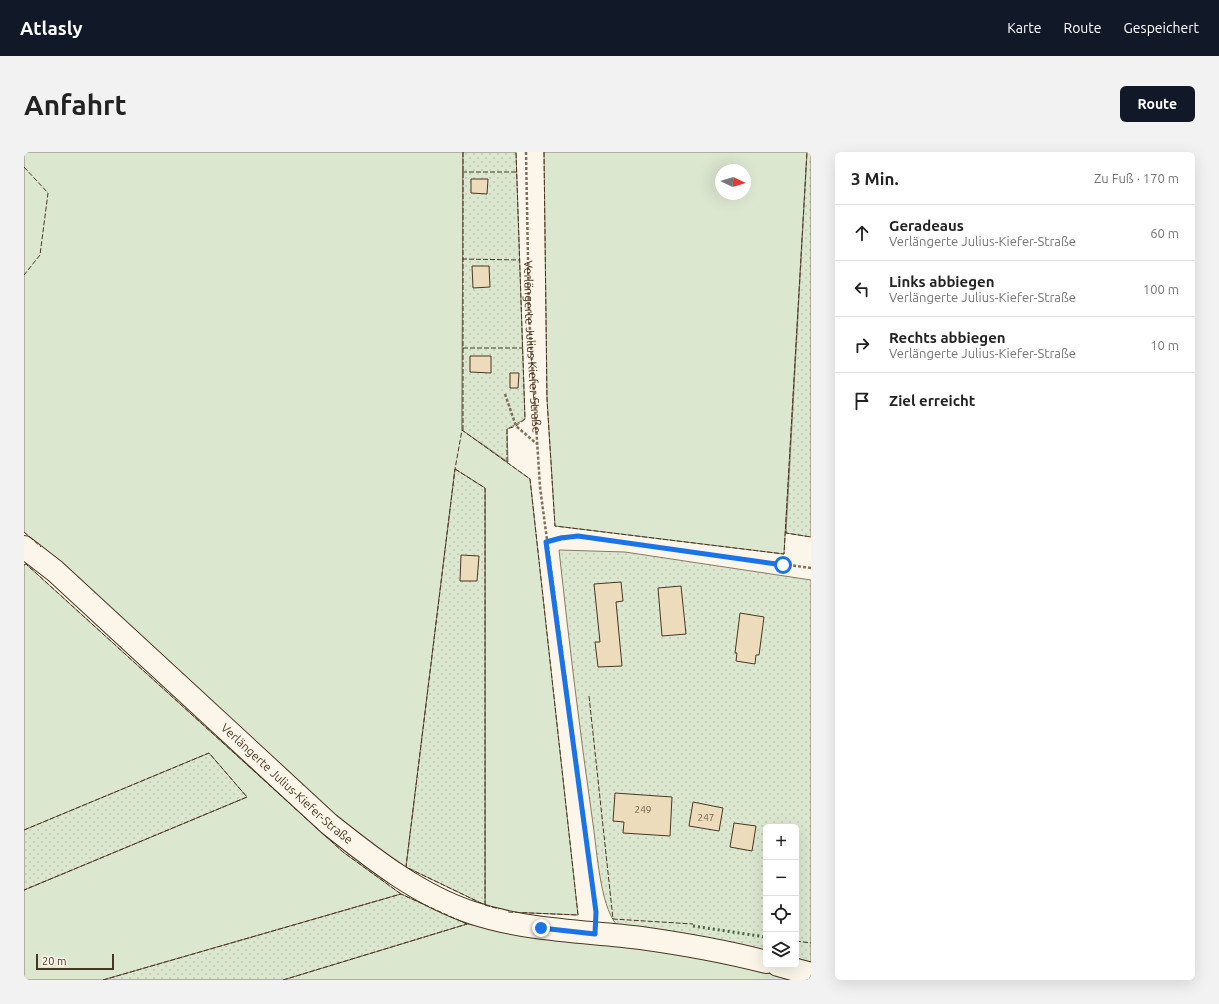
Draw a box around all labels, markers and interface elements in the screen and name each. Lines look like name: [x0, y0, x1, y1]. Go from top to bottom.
text: Atlasly: [20, 17, 83, 39]
text: Karte: [1007, 20, 1041, 36]
text: Route: [1063, 20, 1102, 36]
text: Gespeichert: [1124, 20, 1199, 36]
button: Route: [1120, 86, 1195, 122]
text: Anfahrt: [24, 89, 127, 120]
north arrow: [715, 164, 751, 200]
text: 3 Min.: [851, 169, 899, 188]
text: Zu Fuß · 170 m: [1094, 171, 1179, 185]
text: Geradeaus: [889, 217, 964, 234]
icon: ahead: [851, 222, 873, 244]
text: 60 m: [1150, 226, 1179, 240]
text: Verlängerte Julius-Kiefer-Straße: [889, 234, 1076, 248]
street label: Verlängerte Julius-Kiefer-Straße: [522, 260, 544, 434]
text: Links abbiegen: [889, 273, 994, 290]
icon: left: [851, 278, 873, 300]
text: 100 m: [1143, 282, 1179, 296]
text: Verlängerte Julius-Kiefer-Straße: [889, 290, 1076, 304]
text: Rechts abbiegen: [889, 329, 1006, 346]
icon: right: [851, 334, 873, 356]
text: 10 m: [1150, 338, 1179, 352]
text: Verlängerte Julius-Kiefer-Straße: [889, 346, 1076, 360]
icon: arrive: [851, 390, 873, 412]
text: Ziel erreicht: [889, 392, 975, 409]
route start: [774, 556, 792, 574]
street label: Verlängerte Julius-Kiefer-Straße: [219, 721, 355, 846]
house number: 249: [635, 804, 651, 815]
house number: 247: [698, 812, 714, 823]
map controls: [763, 824, 799, 968]
button: +: [763, 824, 799, 860]
button: −: [763, 860, 799, 896]
button: locate: [763, 896, 799, 932]
route end: [532, 919, 550, 937]
button: layers: [763, 932, 799, 968]
scale bar: [36, 952, 114, 971]
text: 20 m: [42, 955, 66, 967]

